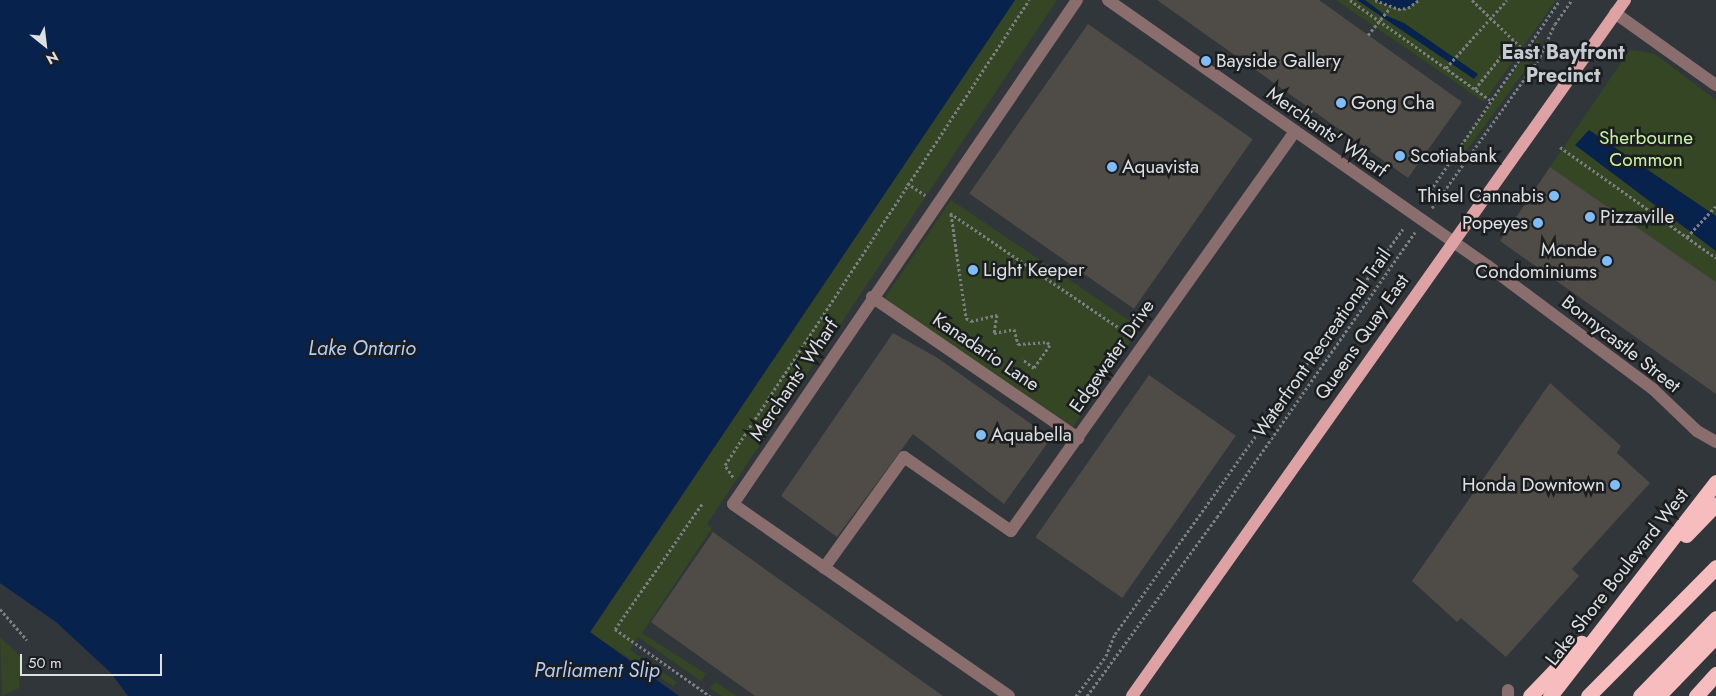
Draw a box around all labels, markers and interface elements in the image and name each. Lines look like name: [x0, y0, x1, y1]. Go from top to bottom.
north arrow: [20, 20, 70, 70]
district label: East Bayfront Precinct: [1501, 40, 1625, 87]
text: N: [43, 47, 62, 70]
place label: Bayside Gallery: [1216, 50, 1341, 72]
marker: Bayside Gallery: [1200, 55, 1212, 67]
street label: Merchants' Wharf: [1262, 82, 1392, 182]
place label: Gong Cha: [1351, 92, 1435, 114]
marker: Gong Cha: [1335, 97, 1347, 109]
park label: Sherbourne Common: [1599, 127, 1693, 171]
place label: Scotiabank: [1410, 145, 1497, 167]
marker: Scotiabank: [1394, 150, 1406, 162]
place label: Aquavista: [1122, 156, 1199, 178]
marker: Aquavista: [1106, 161, 1118, 173]
place label: Thisel Cannabis: [1418, 185, 1544, 207]
marker: Thisel Cannabis: [1548, 190, 1560, 202]
place label: Pizzaville: [1600, 206, 1674, 228]
marker: Pizzaville: [1584, 211, 1596, 223]
place label: Popeyes: [1462, 212, 1528, 234]
marker: Popeyes: [1532, 217, 1544, 229]
place label: Monde Condominiums: [1475, 239, 1597, 283]
street label: Waterfront Recreational Trail: [1248, 244, 1396, 442]
marker: Monde Condominiums: [1601, 255, 1613, 267]
place label: Light Keeper: [983, 259, 1084, 281]
marker: Light Keeper: [967, 264, 979, 276]
street label: Queens Quay East: [1310, 270, 1414, 404]
street label: Bonnycastle Street: [1557, 291, 1685, 397]
street label: Edgewater Drive: [1065, 295, 1159, 417]
street label: Kanadario Lane: [928, 308, 1044, 396]
street label: Merchants' Wharf: [745, 315, 843, 445]
water label: Lake Ontario: [308, 336, 416, 360]
place label: Aquabella: [991, 424, 1072, 446]
marker: Aquabella: [975, 429, 987, 441]
place label: Honda Downtown: [1462, 474, 1605, 496]
marker: Honda Downtown: [1609, 479, 1621, 491]
street label: Lake Shore Boulevard West: [1541, 484, 1693, 670]
scale bar: [22, 644, 165, 676]
text: 50 m: [28, 652, 62, 674]
water label: Parliament Slip: [534, 658, 660, 682]

